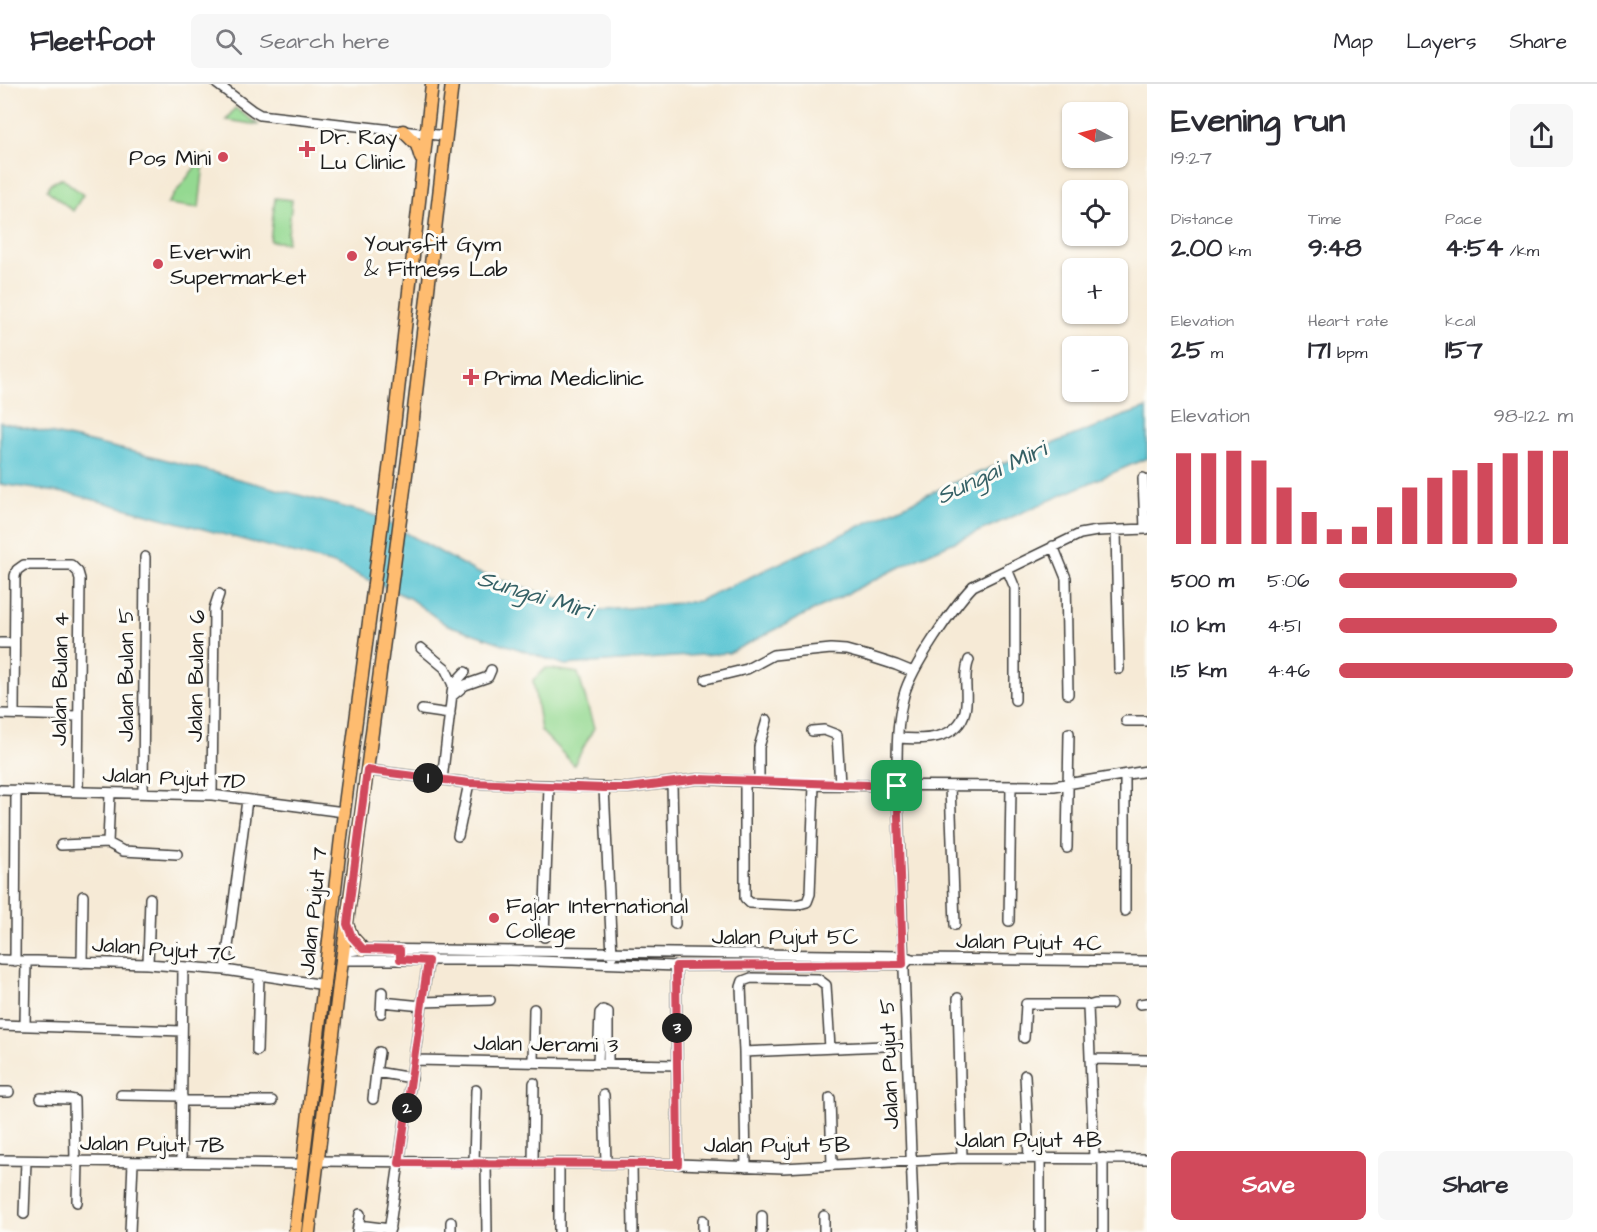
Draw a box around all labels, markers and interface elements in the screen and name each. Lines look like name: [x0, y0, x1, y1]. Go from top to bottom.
search box: [191, 14, 611, 68]
text: Fleetfoot: [30, 22, 155, 61]
icon: search: [212, 25, 245, 58]
text: Search here: [260, 26, 390, 57]
text: Map: [1333, 27, 1373, 56]
text: Layers: [1406, 27, 1476, 56]
text: Share: [1509, 27, 1567, 56]
text: Evening run: [1171, 98, 1345, 144]
north arrow: [1062, 102, 1128, 168]
map controls: [1062, 102, 1128, 402]
button: share: [1510, 104, 1573, 167]
place label: Dr. Ray Lu Clinic: [320, 122, 406, 178]
marker: Dr. Ray Lu Clinic: [298, 140, 316, 158]
place label: Pos Mini: [129, 143, 211, 174]
text: 19:27: [1171, 144, 1212, 172]
marker: Pos Mini: [216, 150, 230, 164]
button: locate: [1062, 180, 1128, 246]
text: Distance: [1171, 208, 1233, 230]
text: Time: [1308, 208, 1342, 230]
text: Pace: [1445, 208, 1482, 230]
place label: Yoursfit Gym & Fitness Lab: [364, 229, 508, 285]
text: 2.00: [1171, 230, 1222, 266]
text: 9:48: [1308, 230, 1362, 266]
text: 4:54: [1445, 230, 1503, 266]
place label: Everwin Supermarket: [170, 237, 306, 293]
text: km: [1222, 240, 1251, 262]
text: /km: [1503, 240, 1539, 262]
marker: Yoursfit Gym & Fitness Lab: [345, 249, 359, 263]
marker: Everwin Supermarket: [151, 257, 165, 271]
button: +: [1062, 258, 1128, 324]
text: Elevation: [1171, 310, 1234, 332]
text: Heart rate: [1308, 310, 1388, 332]
text: kcal: [1445, 310, 1476, 332]
text: 25: [1171, 332, 1204, 368]
text: 171: [1308, 332, 1331, 368]
text: 157: [1445, 332, 1483, 368]
button: −: [1062, 336, 1128, 402]
text: m: [1204, 342, 1223, 364]
text: bpm: [1331, 342, 1367, 364]
place label: Prima Mediclinic: [484, 363, 644, 394]
marker: Prima Mediclinic: [462, 368, 480, 386]
text: Elevation: [1171, 402, 1250, 430]
text: 98–122 m: [1493, 402, 1573, 430]
water label: Sungai Miri: [931, 431, 1055, 514]
water label: Sungai Miri: [473, 561, 599, 630]
text: 500 m: [1171, 567, 1234, 595]
text: 5:06: [1267, 567, 1310, 595]
street label: Jalan Bulan 5: [111, 608, 142, 742]
street label: Jalan Bulan 6: [180, 609, 213, 742]
street label: Jalan Bulan 4: [44, 612, 77, 746]
text: 1.0 km: [1171, 612, 1225, 640]
text: 4:51: [1267, 612, 1301, 640]
text: 1.5 km: [1171, 657, 1226, 685]
text: 4:46: [1267, 657, 1310, 685]
street label: Jalan Pujut 7D: [102, 759, 246, 798]
pin: [871, 760, 922, 811]
pin: 1: [413, 763, 443, 793]
text: 1: [427, 767, 429, 789]
icon: arrive: [880, 769, 913, 802]
street label: Jalan Pujut 7: [291, 845, 336, 977]
place label: Fajar International College: [506, 891, 688, 948]
marker: Fajar International College: [487, 911, 501, 925]
street label: Jalan Pujut 5C: [712, 922, 859, 953]
street label: Jalan Pujut 4C: [956, 926, 1103, 959]
street label: Jalan Pujut 7C: [91, 929, 237, 970]
street label: Jalan Pujut 5: [872, 998, 907, 1130]
pin: 3: [662, 1013, 692, 1043]
text: 3: [673, 1017, 681, 1039]
street label: Jalan Jerami 3: [473, 1028, 619, 1061]
pin: 2: [392, 1093, 422, 1123]
text: 2: [402, 1097, 412, 1119]
street label: Jalan Pujut 4B: [956, 1125, 1102, 1156]
street label: Jalan Pujut 7B: [79, 1128, 225, 1161]
street label: Jalan Pujut 5B: [704, 1130, 851, 1161]
button: Save: [1171, 1151, 1366, 1220]
button: Share: [1378, 1151, 1573, 1220]

